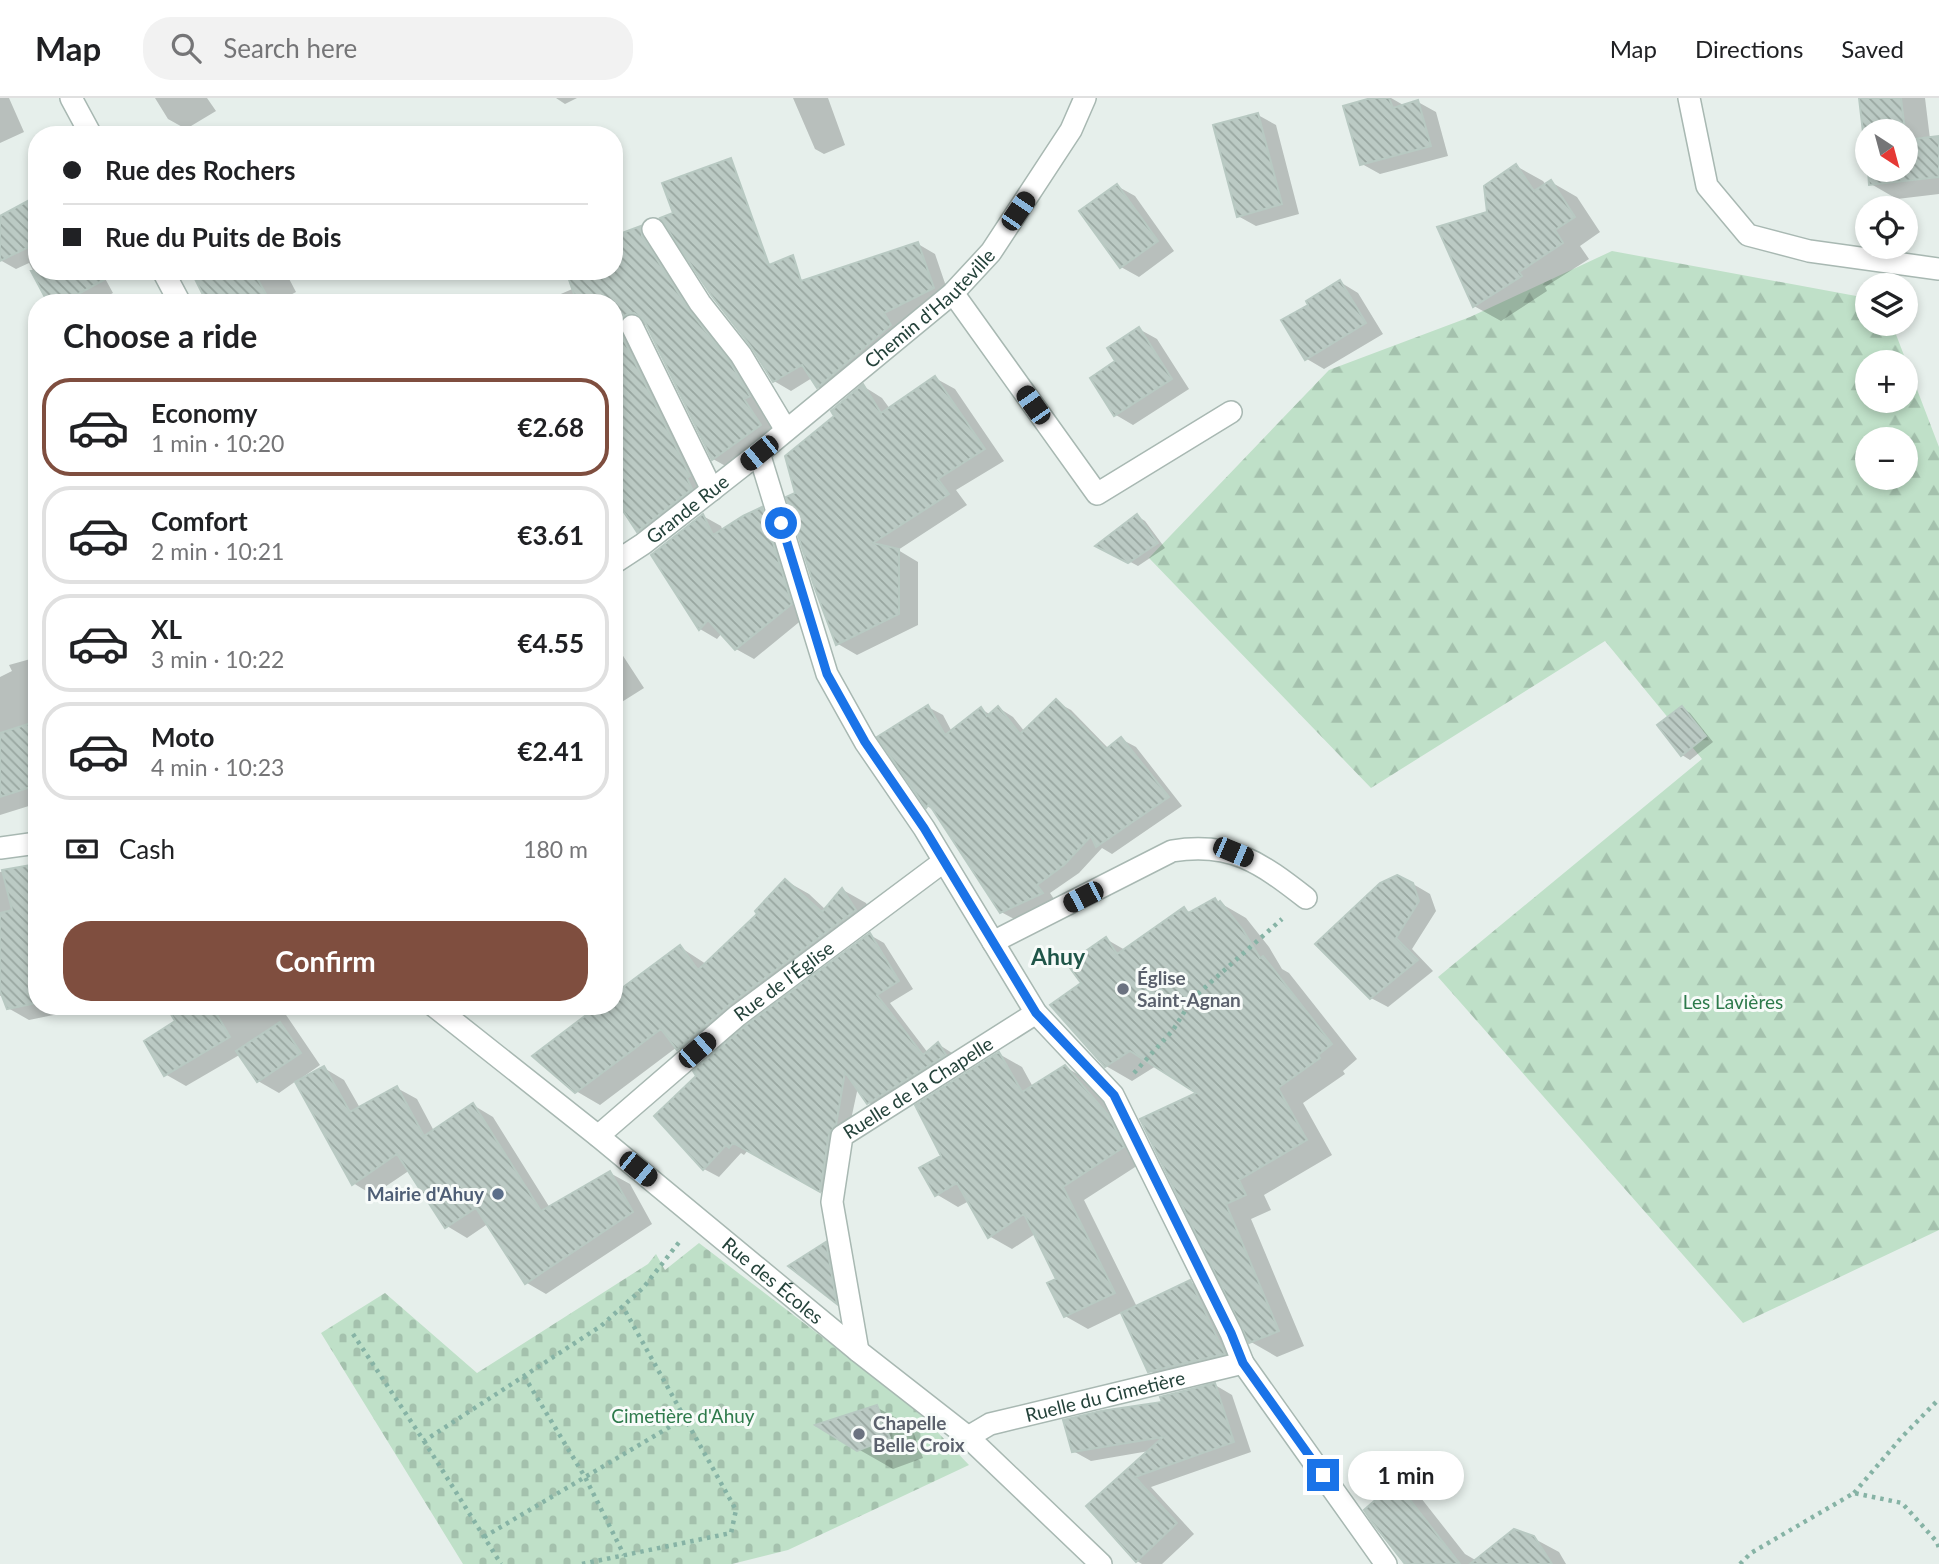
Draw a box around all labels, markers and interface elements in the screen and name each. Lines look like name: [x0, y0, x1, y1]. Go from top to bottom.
search box: [143, 17, 633, 80]
text: Map: [35, 28, 101, 68]
icon: search: [167, 29, 205, 67]
text: Search here: [223, 32, 357, 64]
text: Map: [1610, 34, 1657, 63]
text: Directions: [1695, 34, 1803, 63]
text: Saved: [1841, 34, 1904, 63]
north arrow: [1855, 119, 1918, 182]
map controls: [1855, 119, 1918, 490]
text: Rue des Rochers: [105, 154, 295, 186]
car: [998, 188, 1039, 234]
button: locate: [1855, 196, 1918, 259]
text: Rue du Puits de Bois: [105, 221, 341, 253]
street label: Chemin d'Hauteville: [859, 244, 999, 372]
button: layers: [1855, 273, 1918, 336]
text: Choose a ride: [63, 316, 257, 355]
button: +: [1855, 350, 1918, 413]
car: [1013, 382, 1054, 428]
icon: car: [67, 396, 130, 459]
text: Economy: [151, 397, 257, 429]
text: €2.68: [518, 411, 584, 443]
button: −: [1855, 427, 1918, 490]
text: 1 min · 10:20: [151, 429, 284, 457]
car: [737, 432, 782, 474]
street label: Grande Rue: [641, 469, 733, 548]
icon: car: [67, 504, 130, 567]
text: Comfort: [151, 505, 248, 537]
route start: [765, 507, 797, 539]
text: €3.61: [518, 519, 584, 551]
text: 2 min · 10:21: [151, 537, 284, 565]
icon: car: [67, 612, 130, 675]
text: XL: [151, 613, 182, 645]
text: €4.55: [518, 627, 584, 659]
text: 3 min · 10:22: [151, 645, 284, 673]
icon: car: [67, 720, 130, 783]
text: Moto: [151, 721, 214, 753]
text: €2.41: [518, 735, 584, 767]
text: 4 min · 10:23: [151, 753, 284, 781]
icon: cash: [63, 830, 101, 868]
text: Cash: [119, 833, 175, 865]
car: [1210, 834, 1257, 870]
text: 180 m: [523, 835, 588, 863]
car: [1060, 878, 1107, 916]
button: Confirm: [63, 921, 588, 1001]
street label: Rue de l'Église: [729, 936, 838, 1025]
district label: Ahuy: [1030, 942, 1086, 970]
place label: Église Saint-Agnan: [1137, 966, 1241, 1011]
marker: Église Saint-Agnan: [1115, 981, 1131, 997]
park label: Les Lavières: [1683, 990, 1783, 1013]
car: [675, 1028, 720, 1072]
street label: Ruelle de la Chapelle: [839, 1031, 997, 1143]
car: [616, 1148, 661, 1190]
place label: Mairie d'Ahuy: [367, 1182, 485, 1205]
marker: Mairie d'Ahuy: [490, 1186, 506, 1202]
street label: Rue des Écoles: [718, 1232, 828, 1328]
street label: Ruelle du Cimetière: [1023, 1365, 1187, 1426]
park label: Cimetière d'Ahuy: [611, 1404, 755, 1427]
place label: Chapelle Belle Croix: [873, 1411, 965, 1456]
marker: Chapelle Belle Croix: [851, 1426, 867, 1442]
callout: 1 min: [1348, 1450, 1463, 1500]
route end: [1307, 1459, 1339, 1491]
text: 1 min: [1377, 1461, 1435, 1489]

